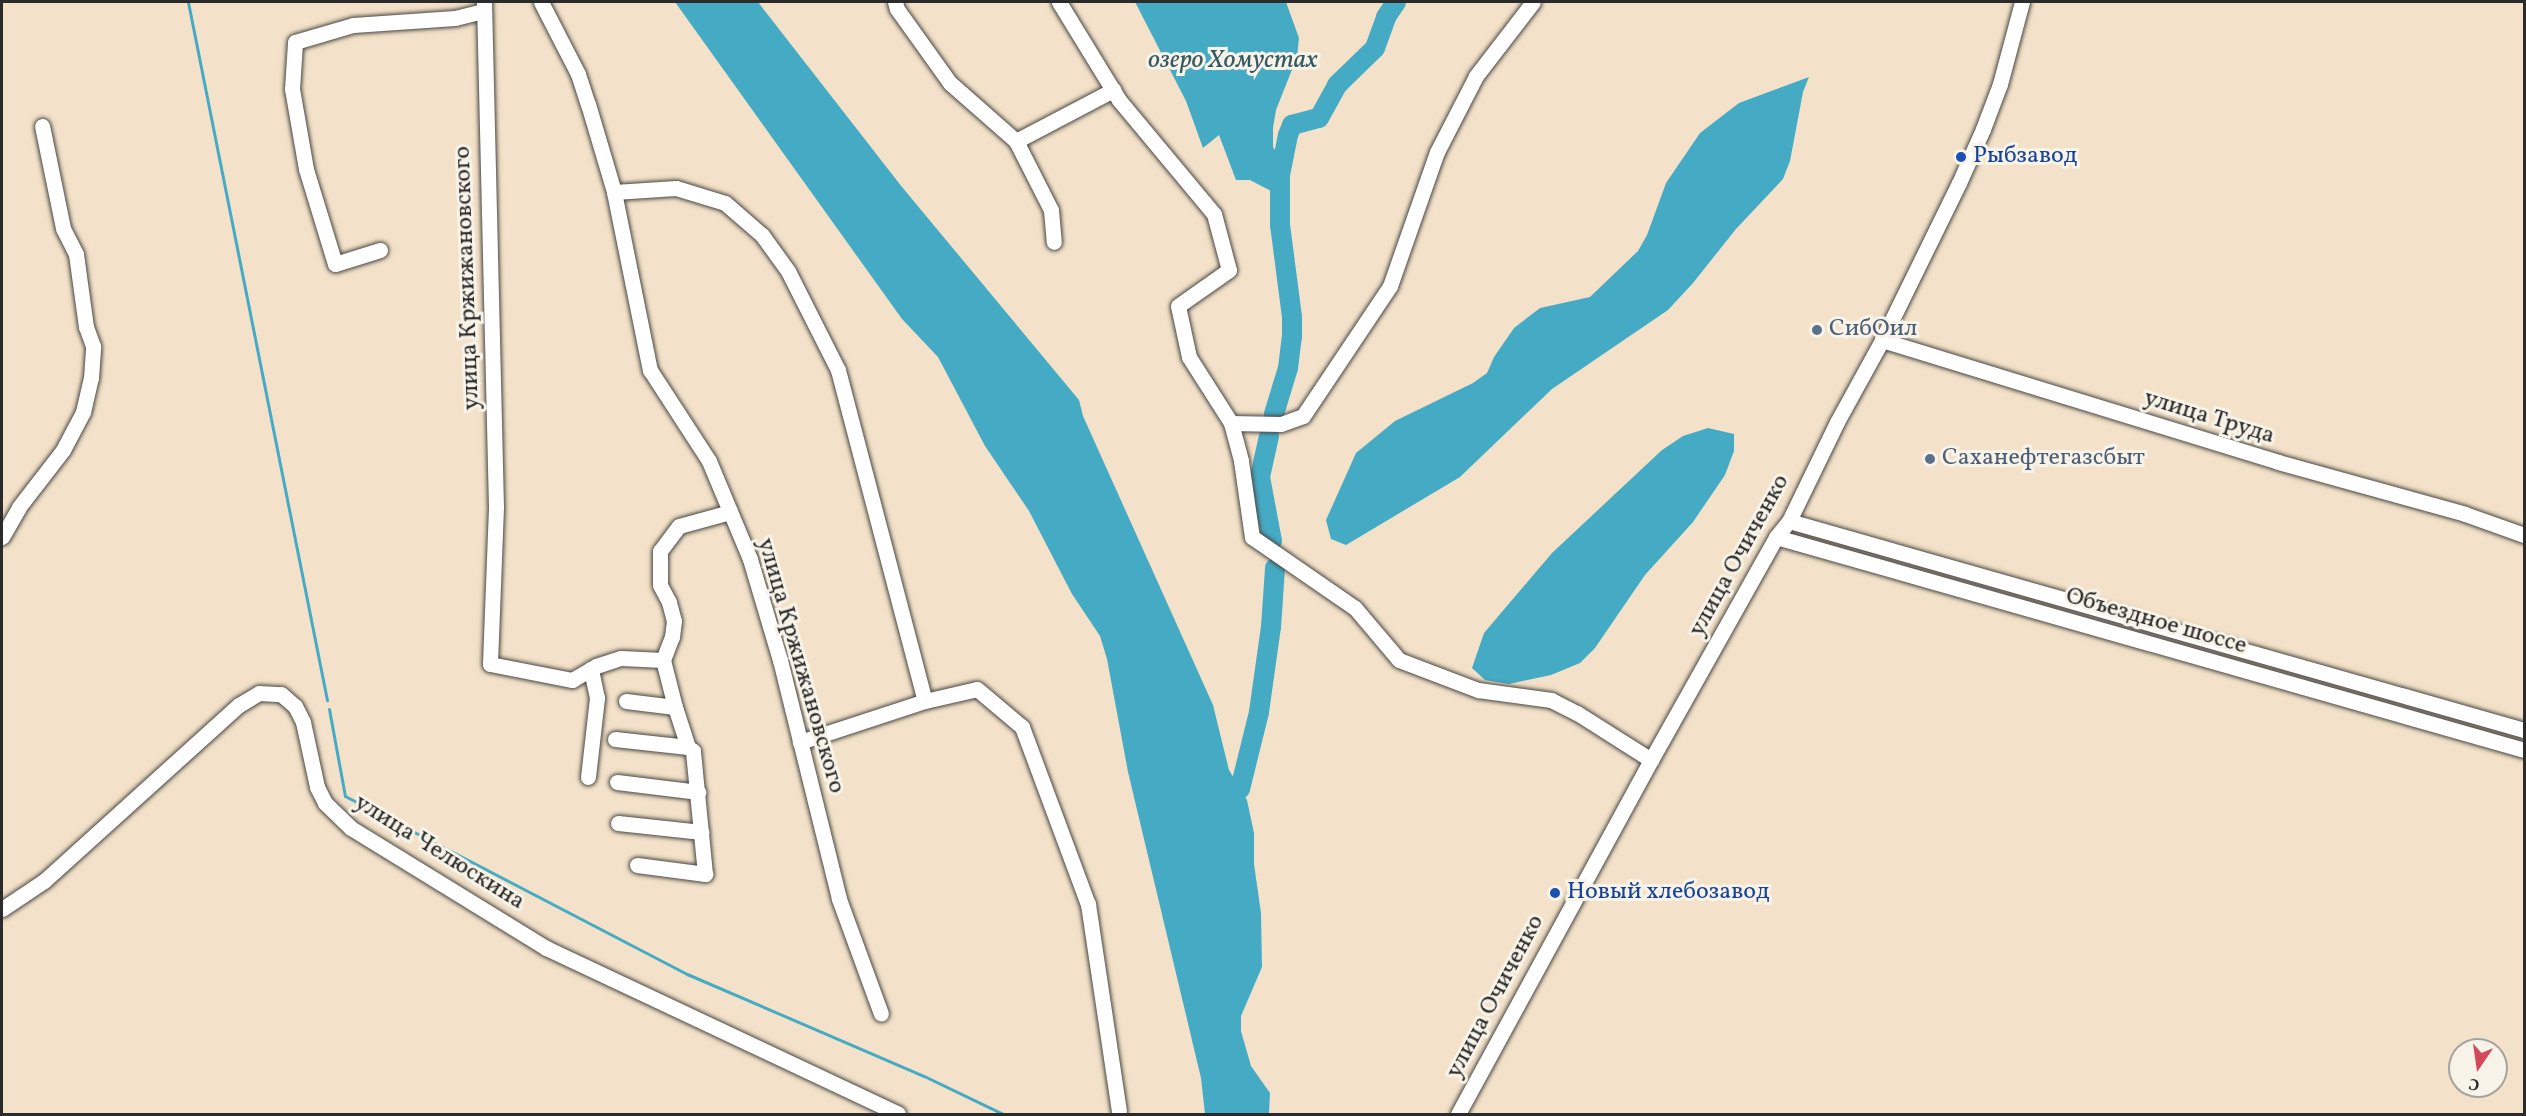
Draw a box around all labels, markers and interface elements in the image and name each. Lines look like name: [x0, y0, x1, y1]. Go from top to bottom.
water label: озеро Хомустах: [1148, 45, 1318, 77]
place label: Рыбзавод: [1973, 143, 2077, 171]
street label: улица Кржижановского: [449, 145, 487, 411]
marker: Рыбзавод: [1954, 150, 1968, 164]
place label: СибОил: [1829, 316, 1917, 344]
marker: СибОил: [1810, 323, 1824, 337]
street label: улица Труда: [2140, 384, 2278, 452]
place label: Саханефтегазсбыт: [1942, 445, 2145, 473]
marker: Саханефтегазсбыт: [1923, 452, 1937, 466]
street label: улица Очиченко: [1684, 470, 1796, 642]
street label: улица Кржижановского: [750, 535, 850, 797]
street label: Объездное шоссе: [2062, 582, 2250, 662]
street label: улица Челюскина: [348, 789, 530, 917]
place label: Новый хлебозавод: [1567, 879, 1770, 907]
marker: Новый хлебозавод: [1548, 886, 1562, 900]
street label: улица Очиченко: [1441, 910, 1551, 1084]
north arrow: [2448, 1038, 2508, 1098]
text: С: [2467, 1072, 2482, 1095]

